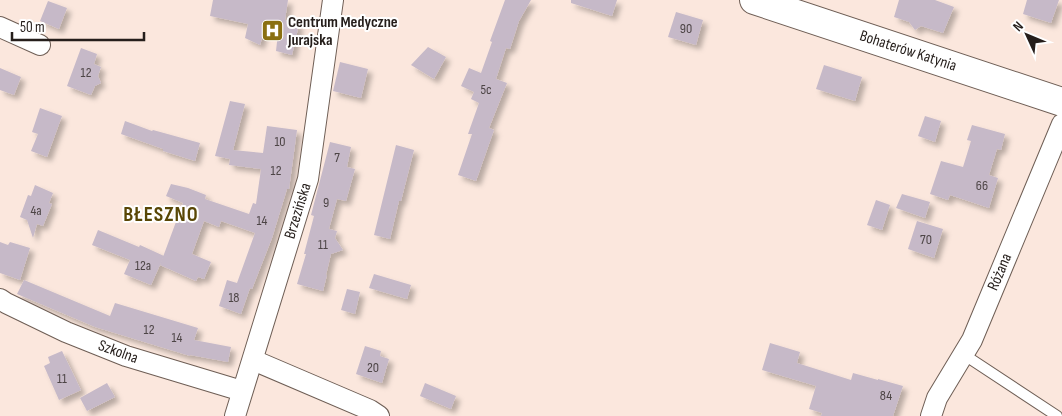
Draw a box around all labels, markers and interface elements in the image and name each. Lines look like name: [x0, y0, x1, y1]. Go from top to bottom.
scale bar: [12, 10, 145, 42]
north arrow: [1002, 10, 1052, 60]
place label: Centrum Medyczne Jurajska: [287, 13, 398, 50]
text: 50 m: [20, 18, 45, 37]
text: N: [1009, 18, 1027, 35]
hospital icon: Centrum Medyczne Jurajska: [260, 19, 284, 43]
house number: 90: [680, 20, 692, 37]
street label: Bohaterów Katynia: [857, 26, 959, 76]
house number: 12: [81, 64, 92, 81]
house number: 5c: [480, 81, 492, 98]
house number: 10: [274, 133, 286, 150]
house number: 7: [334, 149, 340, 166]
house number: 12: [271, 162, 282, 179]
house number: 66: [976, 177, 988, 194]
street label: Brzezińska: [281, 181, 315, 241]
house number: 9: [323, 194, 329, 211]
house number: 4a: [30, 202, 42, 219]
district label: BŁESZNO: [123, 202, 199, 227]
house number: 14: [257, 212, 268, 229]
house number: 70: [920, 231, 932, 248]
house number: 11: [318, 236, 328, 253]
street label: Różana: [984, 251, 1016, 293]
house number: 12a: [135, 257, 151, 274]
house number: 18: [228, 289, 240, 306]
house number: 12: [144, 321, 155, 338]
house number: 14: [172, 329, 183, 346]
street label: Szkolna: [95, 336, 141, 368]
house number: 20: [367, 359, 379, 376]
house number: 11: [57, 370, 67, 387]
house number: 84: [880, 387, 892, 404]

